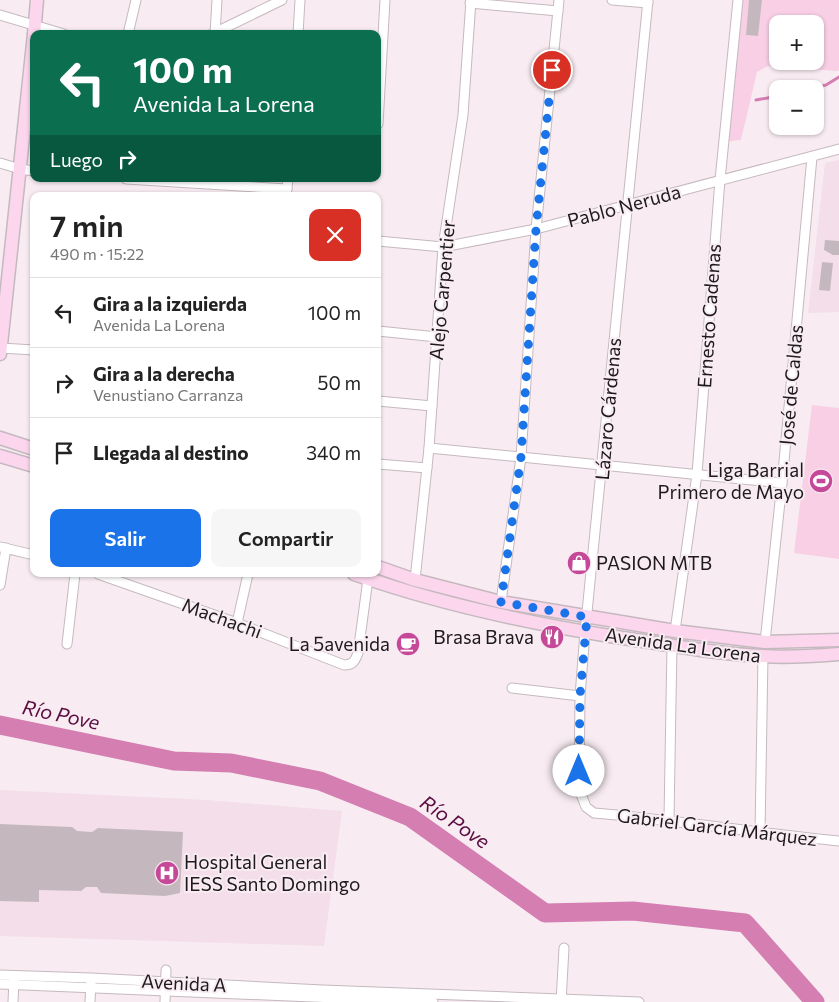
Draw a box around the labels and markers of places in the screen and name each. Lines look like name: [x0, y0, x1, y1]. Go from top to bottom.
pin: [531, 49, 573, 91]
place label: Liga Barrial Primero de Mayo: [658, 458, 804, 503]
sports icon: Liga Barrial Primero de Mayo: [808, 468, 834, 494]
shop icon: PASION MTB: [566, 550, 592, 576]
place label: PASION MTB: [596, 551, 712, 574]
restaurant icon: Brasa Brava: [539, 624, 565, 650]
place label: Brasa Brava: [433, 625, 534, 648]
cafe icon: La 5avenida: [395, 631, 421, 657]
place label: La 5avenida: [289, 632, 390, 655]
place label: Hospital General IESS Santo Domingo: [184, 850, 360, 895]
hospital icon: Hospital General IESS Santo Domingo: [154, 860, 180, 886]

